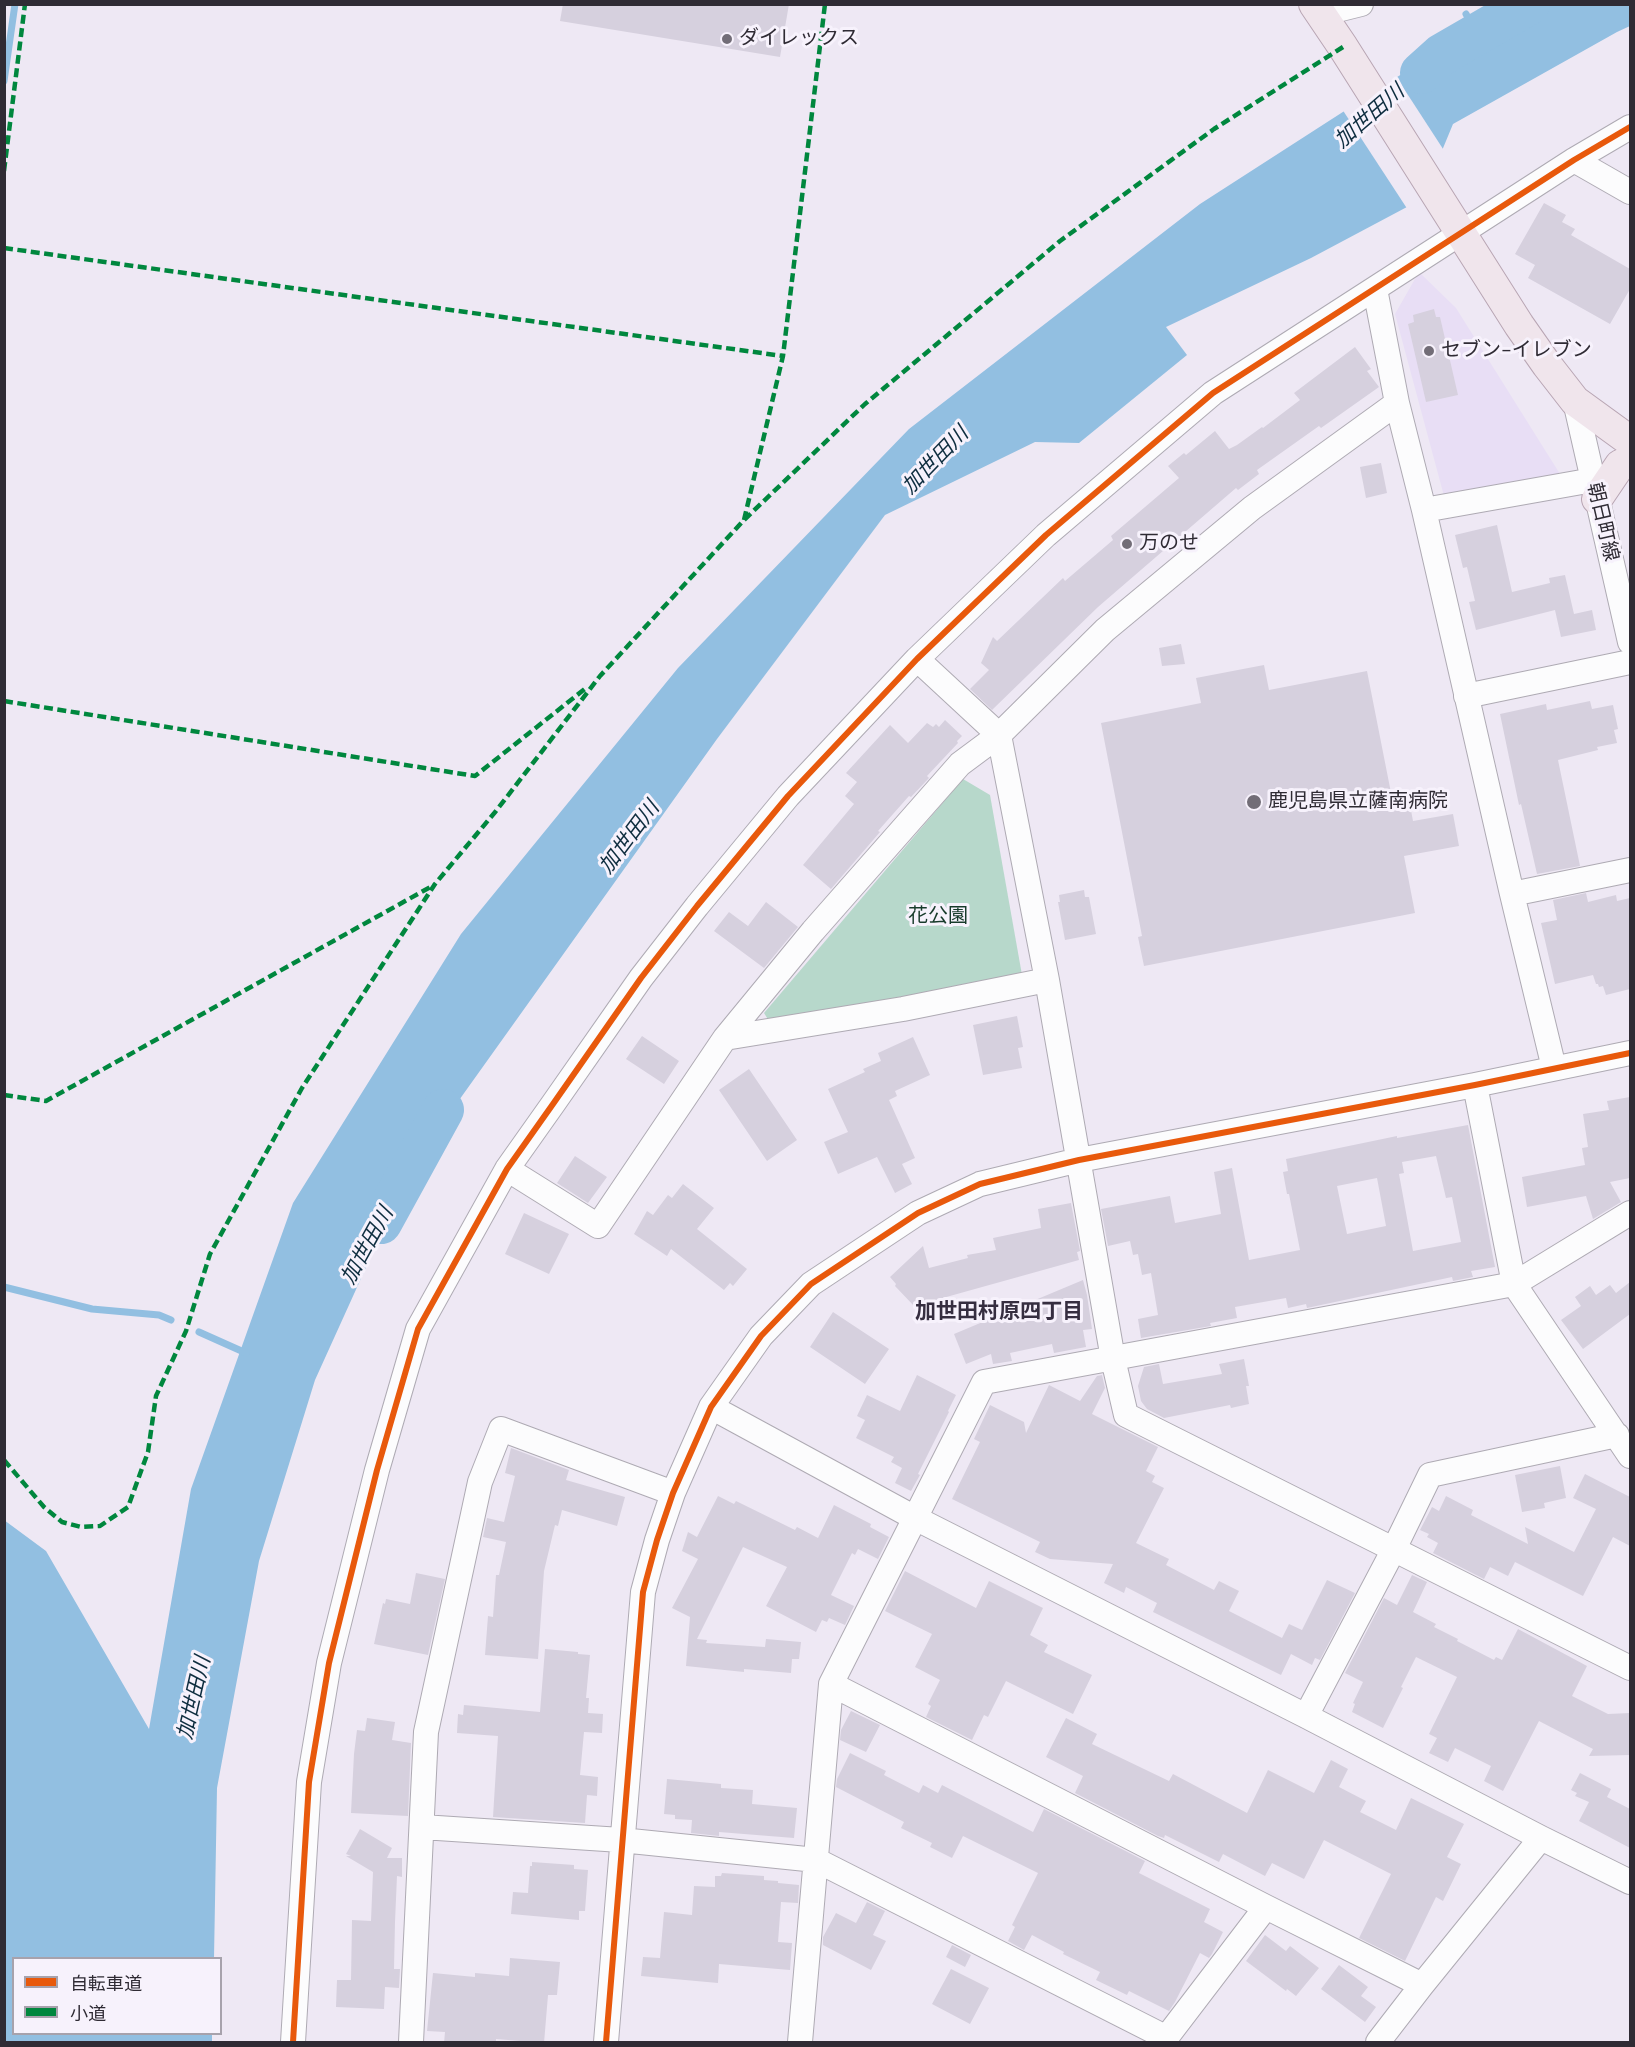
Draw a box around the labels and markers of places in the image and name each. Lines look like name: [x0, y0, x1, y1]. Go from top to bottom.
place label: ダイレックス: [739, 27, 859, 51]
marker: ダイレックス: [720, 32, 734, 46]
place label: セブン-イレブン: [1441, 339, 1592, 363]
marker: セブン-イレブン: [1422, 344, 1436, 358]
place label: 万のせ: [1139, 532, 1199, 556]
marker: 万のせ: [1120, 537, 1134, 551]
place label: 鹿児島県立薩南病院: [1268, 790, 1448, 814]
marker: 鹿児島県立薩南病院: [1245, 793, 1263, 811]

